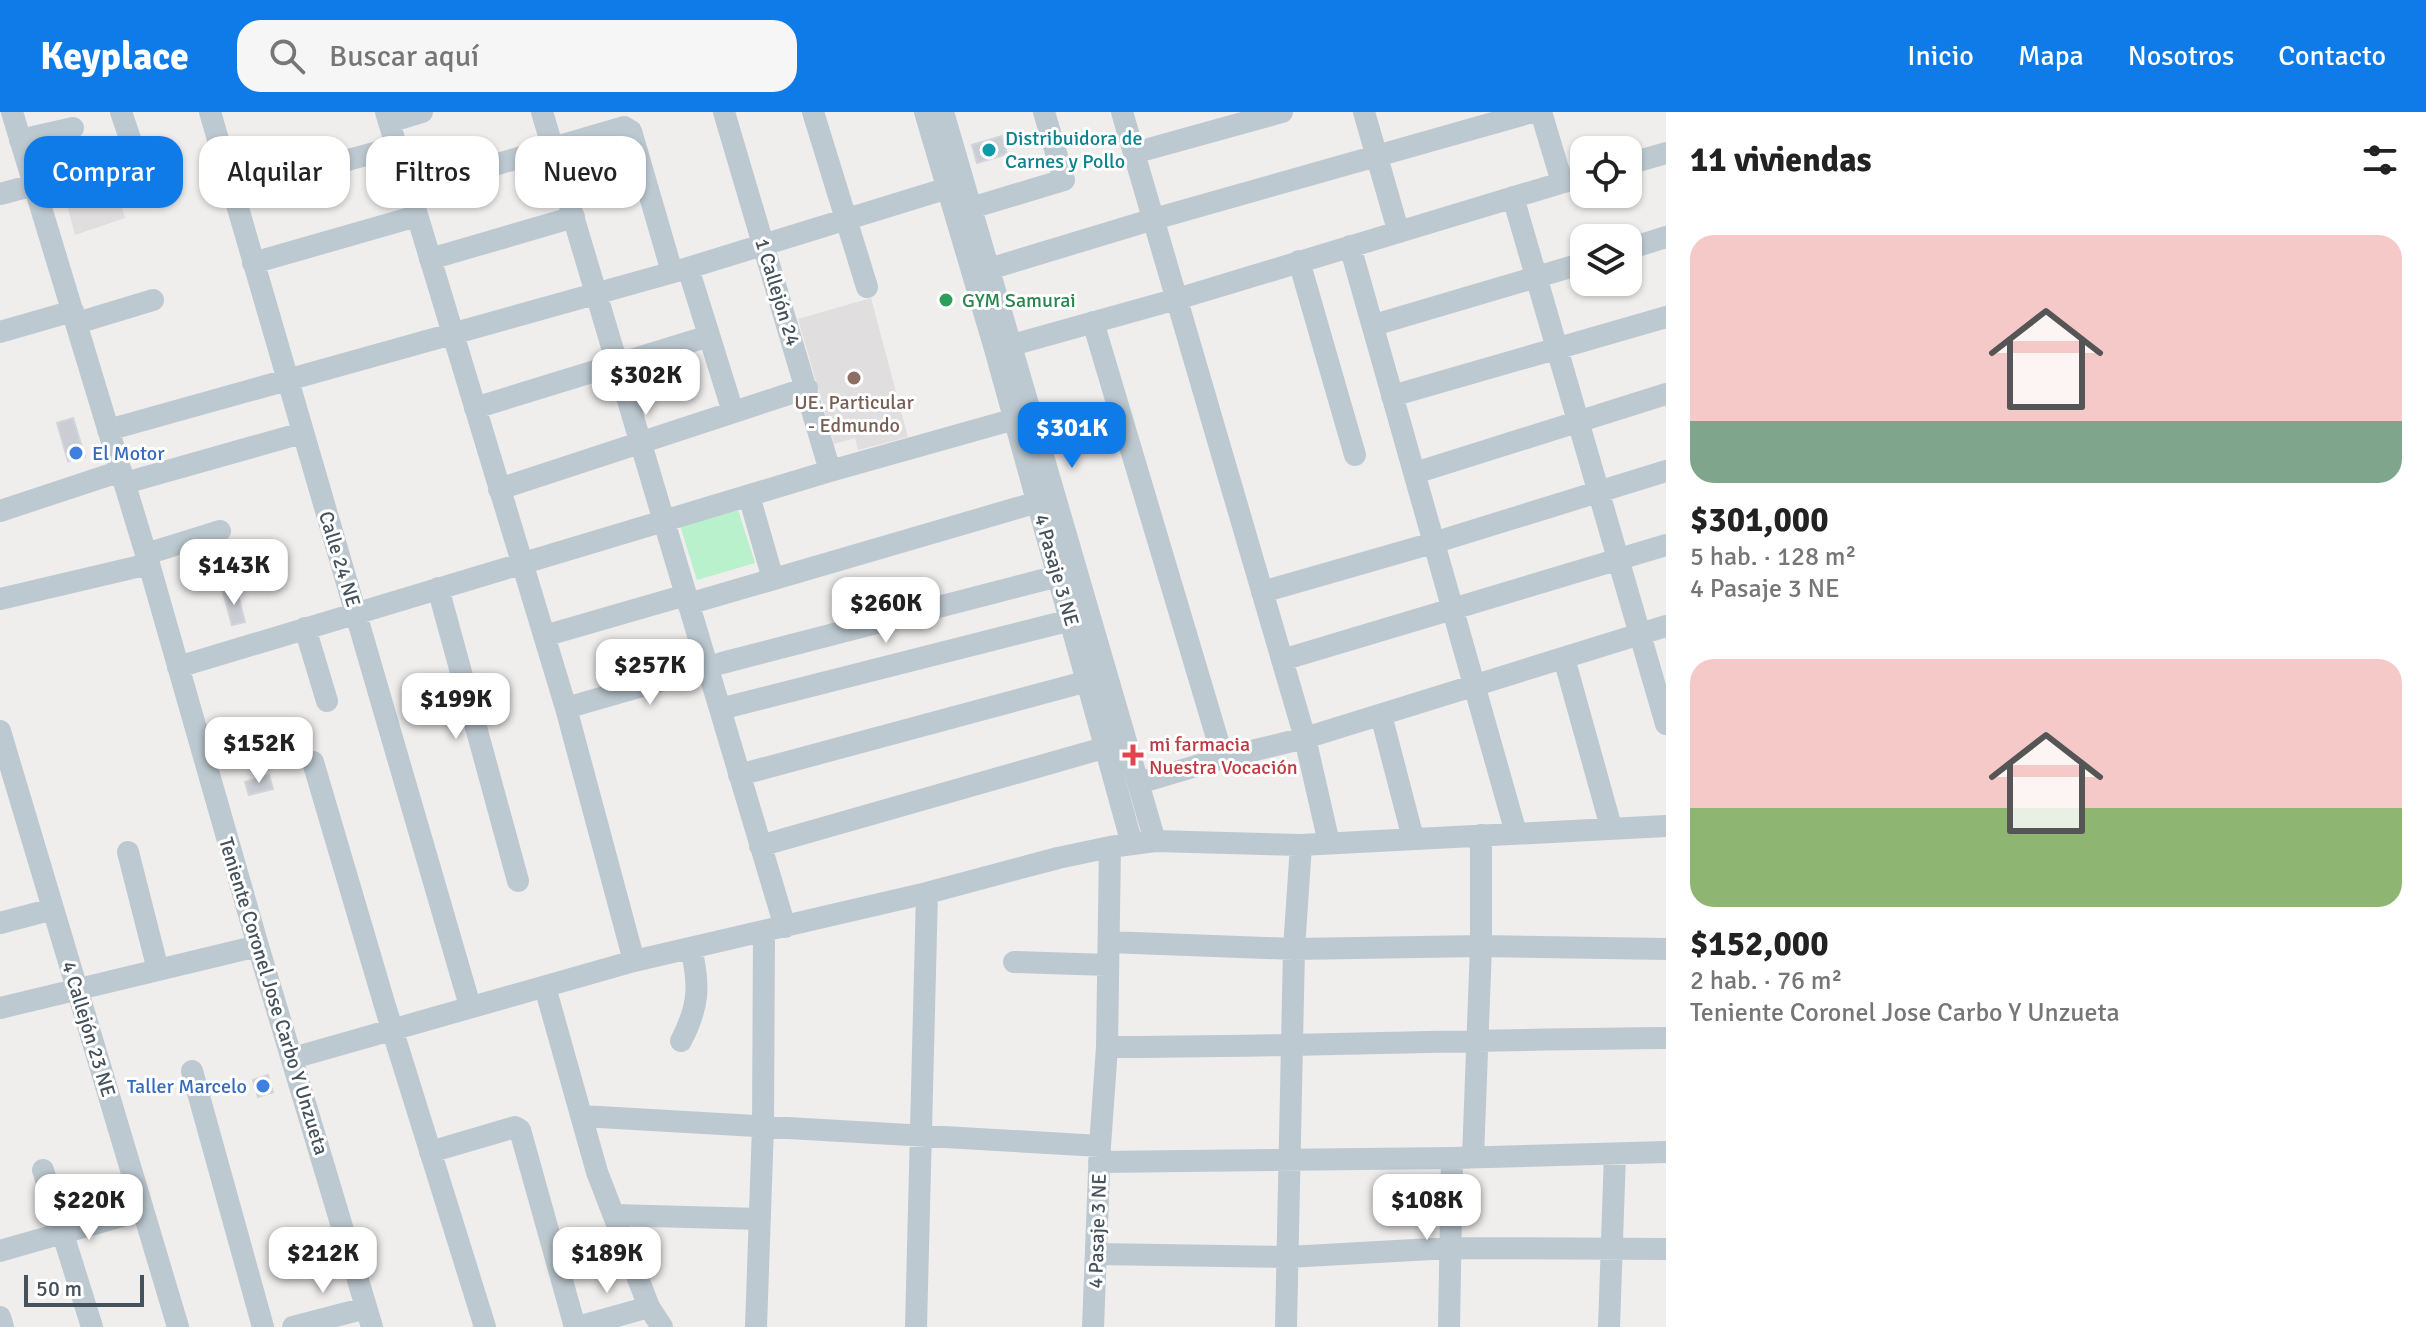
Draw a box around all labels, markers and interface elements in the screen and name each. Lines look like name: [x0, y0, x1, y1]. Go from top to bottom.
search box: [237, 20, 797, 92]
text: Keyplace: [40, 33, 189, 80]
icon: search: [265, 34, 309, 78]
text: Buscar aquí: [329, 38, 479, 75]
text: Inicio: [1907, 39, 1974, 73]
text: Mapa: [2018, 39, 2084, 73]
text: Nosotros: [2128, 39, 2234, 73]
text: Contacto: [2278, 39, 2386, 73]
place label: Distribuidora de Carnes y Pollo: [1005, 126, 1142, 174]
chip: Comprar: [24, 136, 183, 208]
chip: Alquilar: [199, 136, 350, 208]
chip: Filtros: [366, 136, 499, 208]
chip: Nuevo: [515, 136, 646, 208]
map controls: [1570, 136, 1642, 296]
button: locate: [1570, 136, 1642, 208]
icon: filters: [2358, 138, 2402, 182]
text: 11 viviendas: [1690, 139, 1872, 181]
marker: Distribuidora de Carnes y Pollo: [980, 141, 998, 159]
button: layers: [1570, 224, 1642, 296]
street label: 1 Callejón 24: [749, 235, 806, 349]
icon: home: [1974, 287, 2118, 431]
place label: GYM Samurai: [962, 288, 1076, 313]
marker: GYM Samurai: [937, 291, 955, 309]
pin: $302K: [590, 349, 702, 417]
text: $302K: [610, 359, 682, 391]
marker: UE. Particular - Edmundo: [845, 369, 863, 387]
place label: UE. Particular - Edmundo: [794, 390, 914, 438]
pin: $301K: [1016, 402, 1128, 470]
text: $301K: [1036, 412, 1108, 444]
place label: El Motor: [92, 441, 165, 466]
marker: El Motor: [67, 444, 85, 462]
text: $301,000: [1690, 499, 1829, 541]
street label: Calle 24 NE: [313, 508, 366, 610]
street label: 4 Pasaje 3 NE: [1029, 511, 1084, 629]
pin: $143K: [178, 539, 290, 607]
text: 5 hab. · 128 m²: [1690, 541, 1857, 573]
text: $143K: [198, 549, 270, 581]
text: 4 Pasaje 3 NE: [1690, 573, 1840, 605]
pin: $260K: [830, 577, 942, 645]
text: $260K: [850, 587, 922, 619]
pin: $257K: [594, 639, 706, 707]
text: $257K: [614, 649, 686, 681]
pin: $199K: [400, 673, 512, 741]
text: $199K: [420, 683, 492, 715]
icon: home: [1974, 711, 2118, 855]
pin: $152K: [203, 717, 315, 785]
text: $152K: [223, 727, 295, 759]
place label: mi farmacia Nuestra Vocación: [1149, 732, 1298, 780]
marker: mi farmacia Nuestra Vocación: [1124, 746, 1142, 764]
street label: Teniente Coronel Jose Carbo Y Unzueta: [213, 834, 334, 1158]
text: $152,000: [1690, 923, 1829, 965]
street label: 4 Callejón 23 NE: [56, 958, 121, 1100]
text: 2 hab. · 76 m²: [1690, 965, 1842, 997]
text: Teniente Coronel Jose Carbo Y Unzueta: [1690, 997, 2120, 1029]
place label: Taller Marcelo: [127, 1074, 247, 1099]
marker: Taller Marcelo: [254, 1077, 272, 1095]
street label: 4 Pasaje 3 NE: [1083, 1173, 1112, 1289]
pin: $220K: [33, 1174, 145, 1242]
pin: $108K: [1371, 1174, 1483, 1242]
text: $220K: [53, 1184, 125, 1216]
text: $108K: [1391, 1184, 1463, 1216]
pin: $212K: [267, 1227, 379, 1295]
pin: $189K: [551, 1227, 663, 1295]
text: $212K: [287, 1237, 359, 1269]
text: $189K: [571, 1237, 643, 1269]
scale bar: [24, 1271, 144, 1307]
text: 50 m: [36, 1275, 82, 1302]

